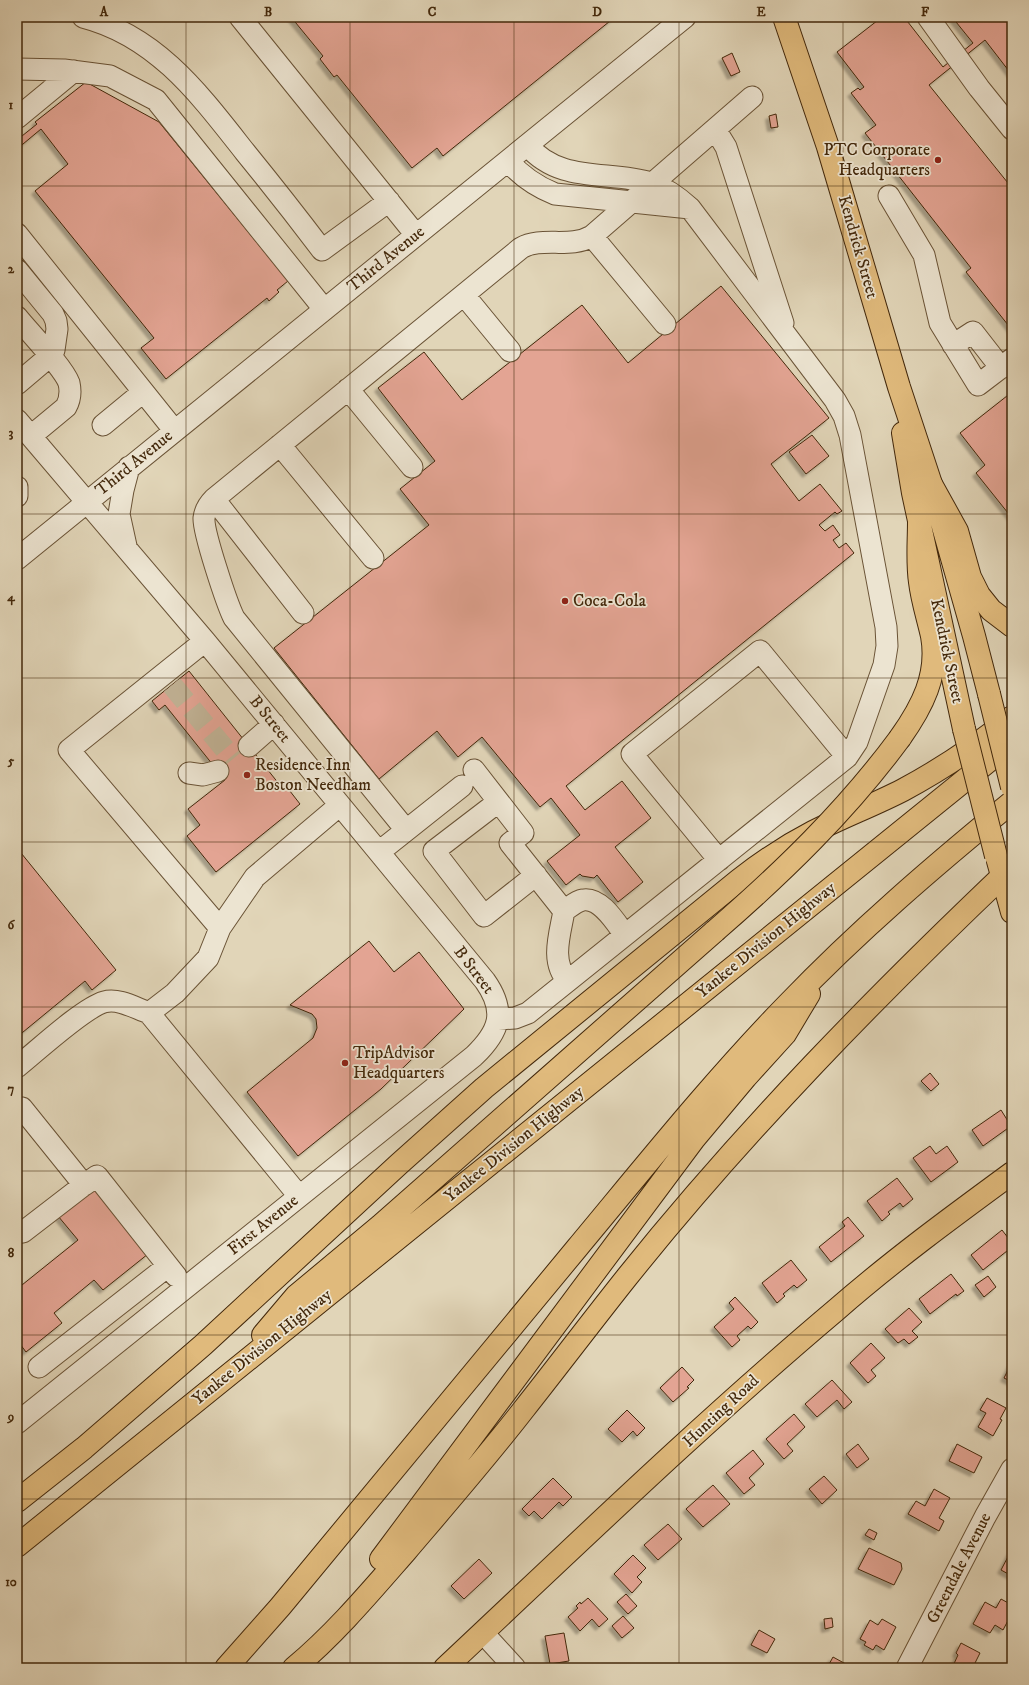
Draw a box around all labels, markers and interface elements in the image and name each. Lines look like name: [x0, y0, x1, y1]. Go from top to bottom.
text: A: [99, 4, 109, 20]
text: B: [264, 4, 272, 20]
text: C: [428, 4, 437, 20]
text: D: [592, 4, 602, 20]
text: E: [756, 4, 766, 20]
text: F: [921, 4, 930, 20]
text: 1: [9, 97, 14, 113]
place label: PTC Corporate Headquarters: [823, 139, 930, 181]
marker: PTC Corporate Headquarters: [933, 155, 943, 165]
street label: Kendrick Street: [833, 193, 883, 302]
street label: Third Avenue: [343, 221, 429, 297]
text: 2: [8, 261, 15, 277]
text: 3: [9, 425, 14, 441]
street label: Third Avenue: [91, 425, 177, 501]
text: 4: [6, 589, 15, 606]
place label: Coca-Cola: [573, 590, 647, 612]
marker: Coca-Cola: [560, 596, 570, 606]
street label: Kendrick Street: [925, 597, 969, 706]
street label: B Street: [244, 691, 296, 748]
text: 5: [7, 753, 15, 769]
place label: Residence Inn Boston Needham: [255, 754, 371, 796]
marker: Residence Inn Boston Needham: [242, 770, 252, 780]
street label: Yankee Division Highway: [692, 876, 841, 1003]
text: 6: [8, 917, 16, 933]
street label: B Street: [449, 942, 500, 999]
place label: TripAdvisor Headquarters: [353, 1042, 445, 1084]
marker: TripAdvisor Headquarters: [340, 1058, 350, 1068]
street label: Yankee Division Highway: [440, 1080, 589, 1207]
text: 7: [8, 1081, 15, 1097]
street label: First Avenue: [223, 1190, 303, 1260]
text: 8: [8, 1245, 15, 1261]
street label: Yankee Division Highway: [188, 1283, 337, 1410]
street label: Hunting Road: [678, 1370, 764, 1452]
text: 9: [7, 1409, 14, 1425]
street label: Greendale Avenue: [922, 1509, 996, 1627]
text: 10: [5, 1574, 17, 1590]

